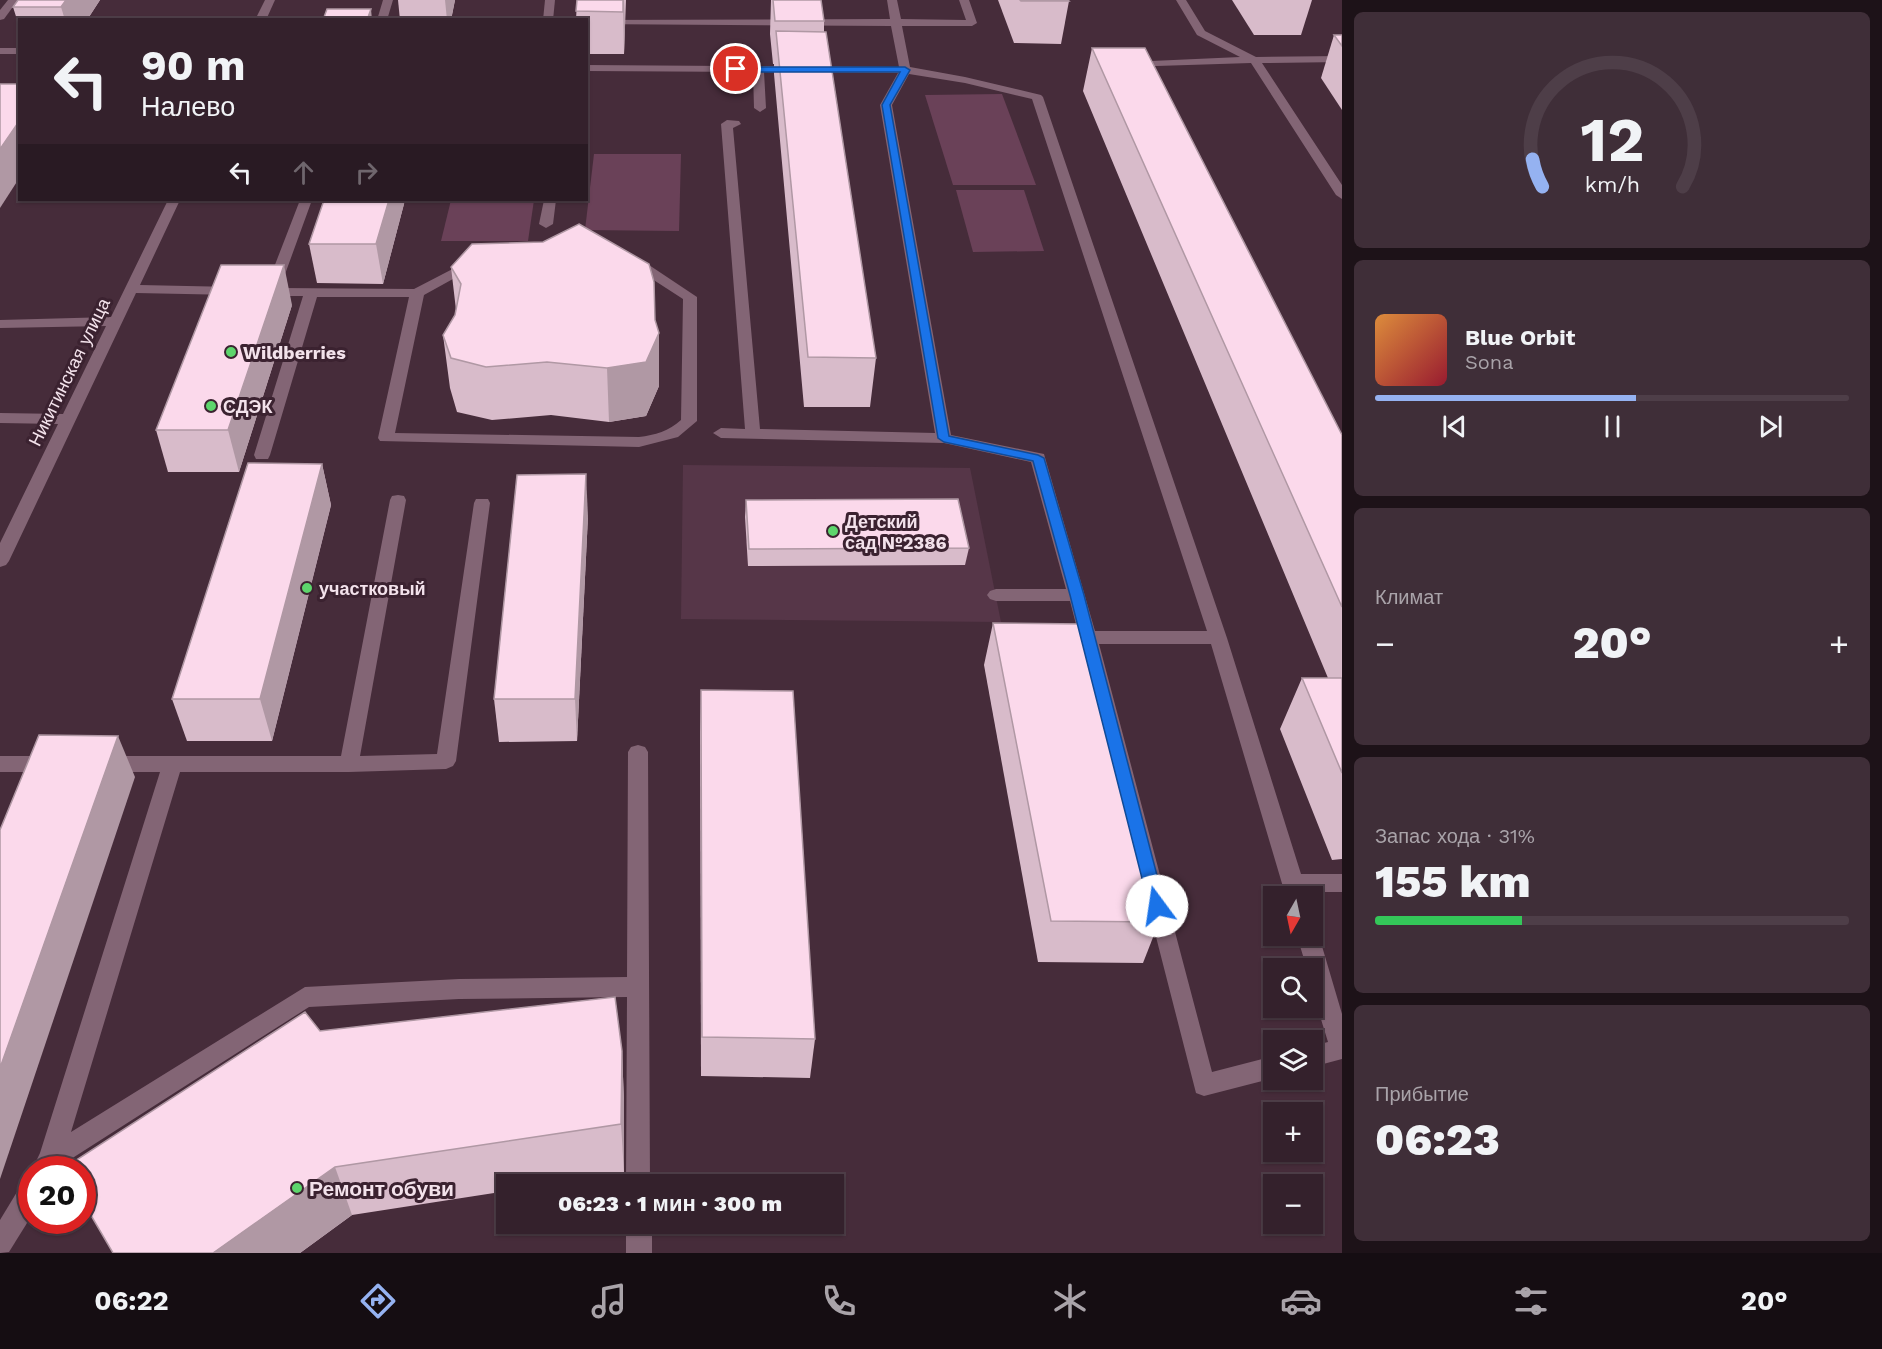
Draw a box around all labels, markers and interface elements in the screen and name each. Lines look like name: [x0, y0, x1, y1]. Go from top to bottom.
text: 90 m: [141, 41, 245, 90]
icon: left: [42, 42, 120, 120]
pin: [710, 43, 761, 94]
icon: arrive: [719, 52, 752, 85]
text: Налево: [141, 91, 235, 123]
text: 12: [1580, 103, 1644, 176]
icon: left: [224, 156, 257, 189]
icon: ahead: [287, 156, 320, 189]
icon: right: [350, 156, 383, 189]
text: km/h: [1584, 172, 1640, 197]
street label: Никитинская улица: [24, 294, 114, 449]
text: Blue Orbit: [1465, 325, 1575, 350]
place label: Wildberries: [243, 342, 346, 363]
marker: Wildberries: [224, 345, 238, 359]
text: Sona: [1465, 350, 1514, 374]
place label: СДЭК: [223, 396, 273, 417]
marker: СДЭК: [204, 399, 218, 413]
icon: previous: [1438, 410, 1471, 443]
icon: pause: [1596, 410, 1629, 443]
icon: next: [1754, 410, 1787, 443]
place label: Детский сад №2386: [845, 511, 947, 553]
marker: Детский сад №2386: [826, 524, 840, 538]
place label: участковый: [319, 578, 426, 599]
marker: участковый: [300, 581, 314, 595]
text: Климат: [1375, 585, 1443, 609]
text: 20°: [1572, 616, 1652, 669]
text: −: [1375, 624, 1395, 663]
text: +: [1829, 624, 1849, 663]
text: Запас хода · 31%: [1375, 824, 1535, 848]
text: 155 km: [1375, 855, 1531, 908]
position arrow: [1125, 874, 1189, 938]
north arrow: [1263, 886, 1323, 946]
map controls: [1263, 886, 1323, 1234]
button: search: [1263, 958, 1323, 1018]
button: layers: [1263, 1030, 1323, 1090]
text: Прибытие: [1375, 1082, 1469, 1106]
button: +: [1263, 1102, 1323, 1162]
text: 06:23: [1375, 1113, 1500, 1166]
speed limit sign: 20: [18, 1156, 96, 1234]
button: −: [1263, 1174, 1323, 1234]
place label: Ремонт обуви: [309, 1176, 454, 1201]
marker: Ремонт обуви: [290, 1181, 304, 1195]
text: 06:23 · 1 мин · 300 m: [558, 1191, 782, 1216]
icon: directions: [357, 1280, 399, 1322]
icon: music: [588, 1280, 630, 1322]
icon: phone: [818, 1280, 860, 1322]
icon: climate: [1049, 1280, 1091, 1322]
icon: car: [1280, 1280, 1322, 1322]
icon: filters: [1510, 1280, 1552, 1322]
text: 06:22: [94, 1285, 169, 1317]
text: 20°: [1741, 1285, 1788, 1317]

